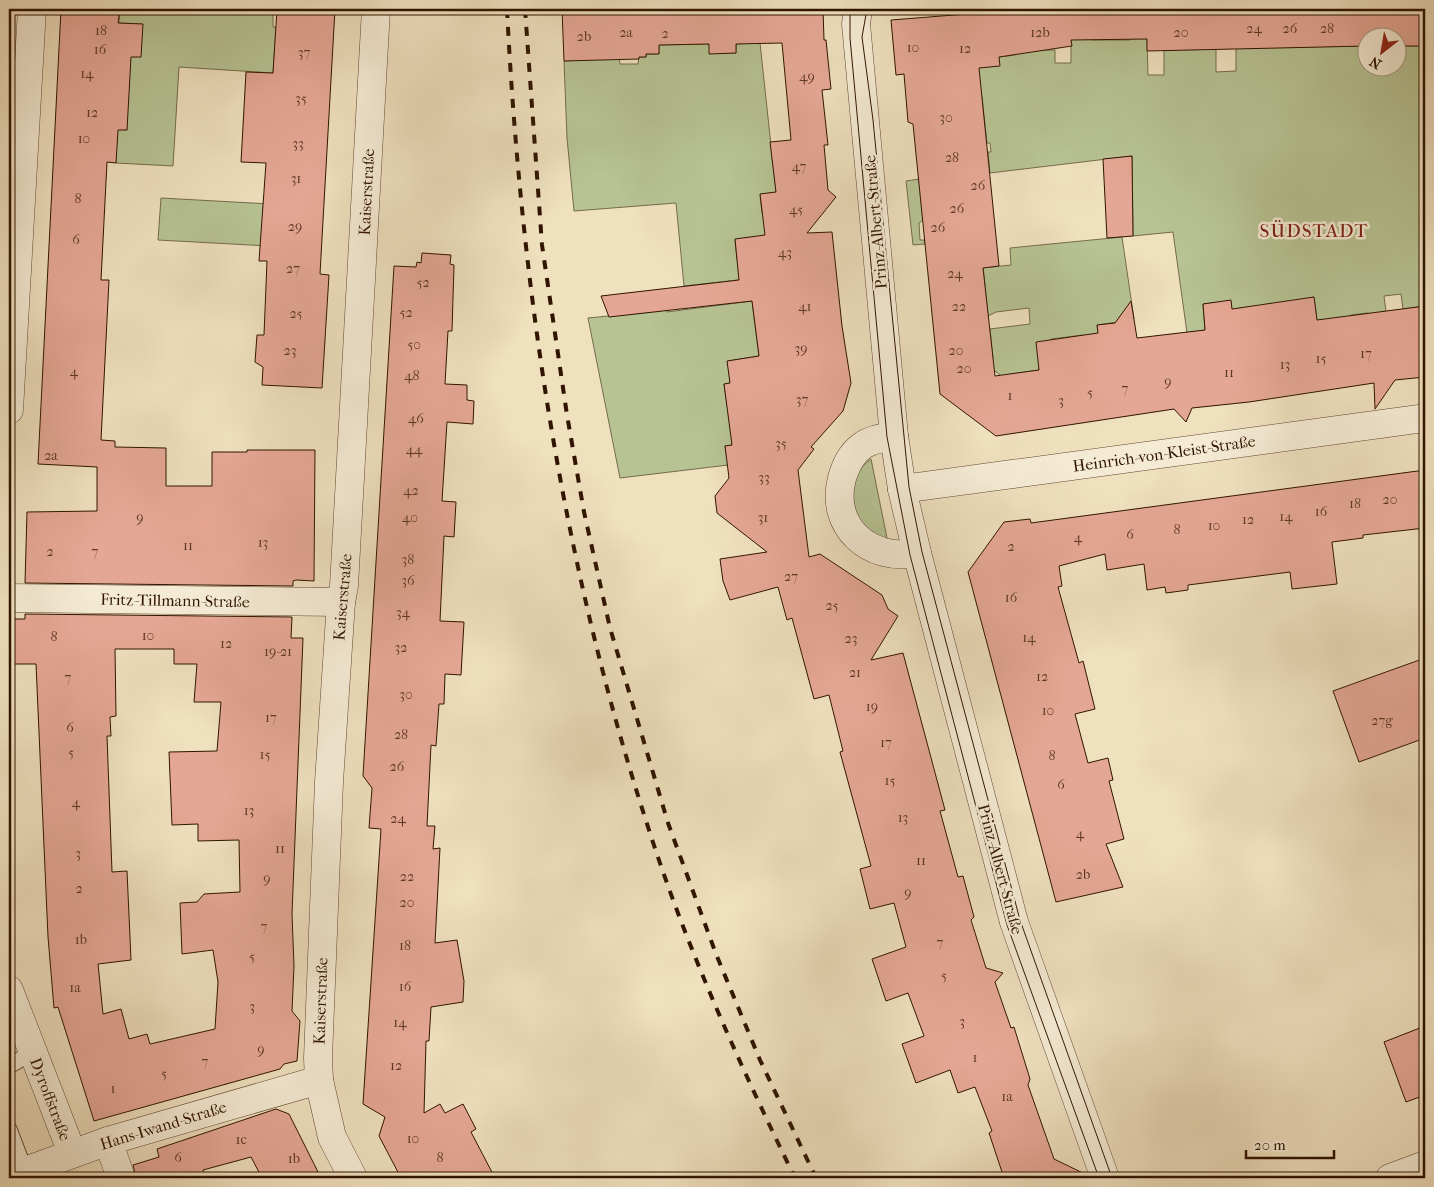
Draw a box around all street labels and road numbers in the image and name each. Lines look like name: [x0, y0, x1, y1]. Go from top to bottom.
street label: Kaiserstraße: [355, 148, 378, 236]
street label: Prinz-Albert-Straße: [860, 154, 891, 290]
street label: Heinrich-von-Kleist-Straße: [1072, 431, 1257, 476]
street label: Kaiserstraße: [329, 553, 356, 641]
street label: Fritz-Tillmann-Straße: [100, 590, 250, 611]
street label: Prinz-Albert-Straße: [974, 802, 1027, 937]
street label: Kaiserstraße: [309, 957, 332, 1045]
street label: Dyroffstraße: [26, 1055, 75, 1144]
street label: Hans-Iwand-Straße: [98, 1097, 229, 1154]

